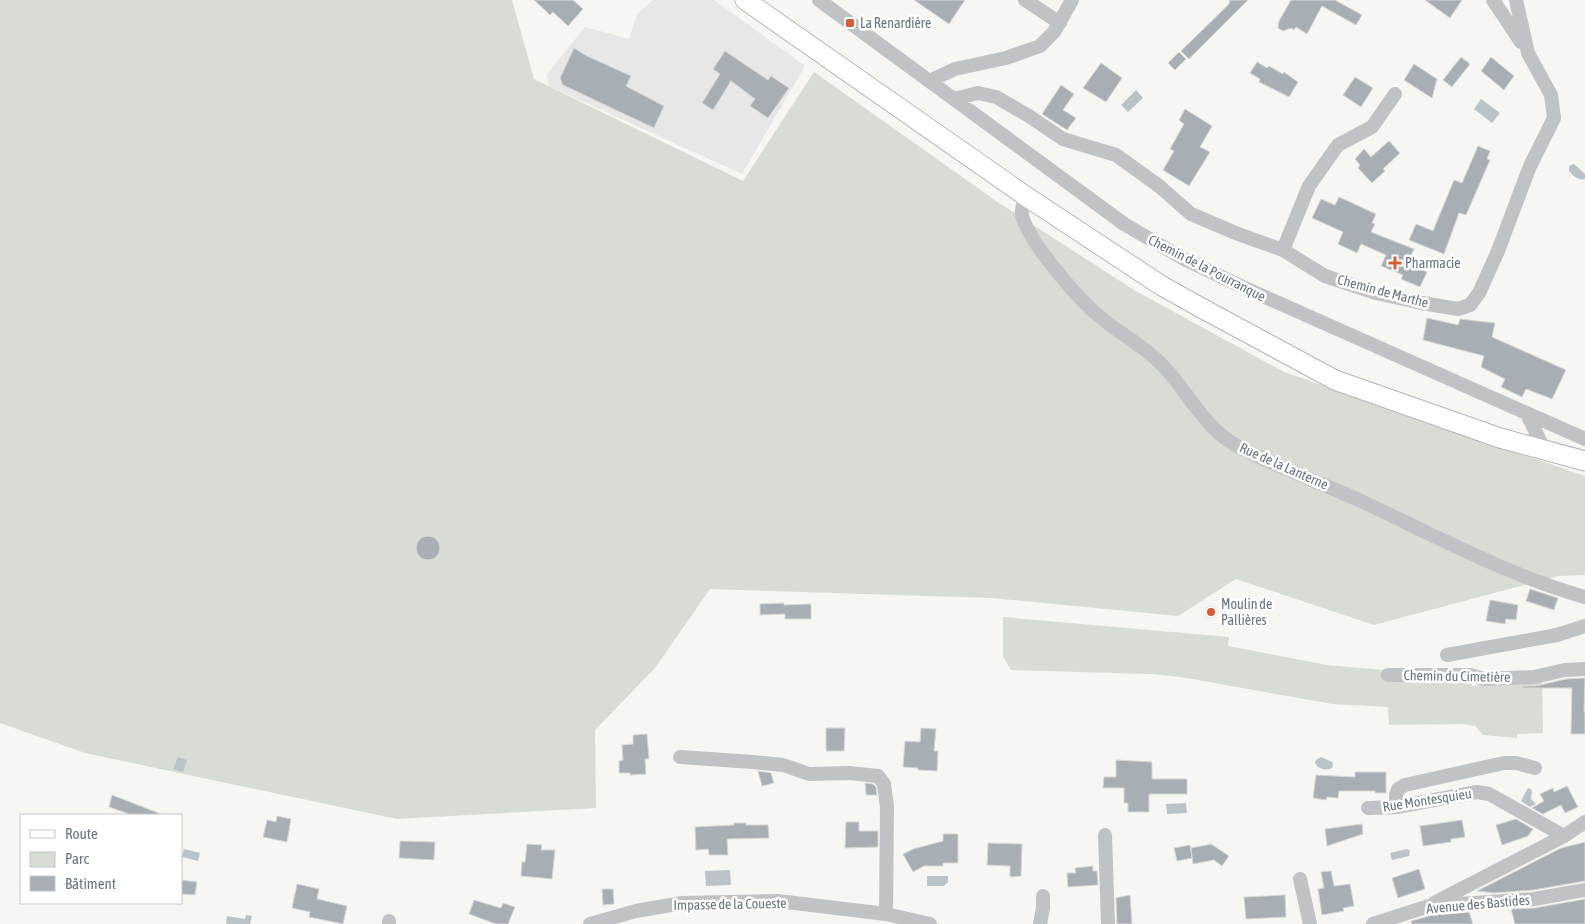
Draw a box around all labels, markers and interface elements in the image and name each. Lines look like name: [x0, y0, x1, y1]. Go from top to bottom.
place label: La Renardière: [860, 15, 931, 31]
marker: La Renardière: [844, 17, 856, 29]
street label: Chemin de la Pourranque: [1146, 231, 1268, 305]
place label: Pharmacie: [1405, 255, 1461, 271]
marker: Pharmacie: [1389, 257, 1401, 269]
street label: Chemin de Marthe: [1336, 271, 1430, 311]
street label: Rue de la Lanterne: [1237, 439, 1331, 493]
place label: Moulin de Pallières: [1221, 596, 1272, 628]
marker: Moulin de Pallières: [1205, 606, 1217, 618]
street label: Chemin du Cimetière: [1403, 667, 1511, 685]
street label: Rue Montesquieu: [1381, 785, 1473, 815]
legend: [20, 814, 182, 904]
text: Route: [65, 825, 98, 842]
text: Parc: [65, 850, 89, 867]
text: Bâtiment: [65, 875, 116, 892]
street label: Avenue des Bastides: [1426, 892, 1530, 916]
street label: Impasse de la Coueste: [673, 895, 787, 913]

